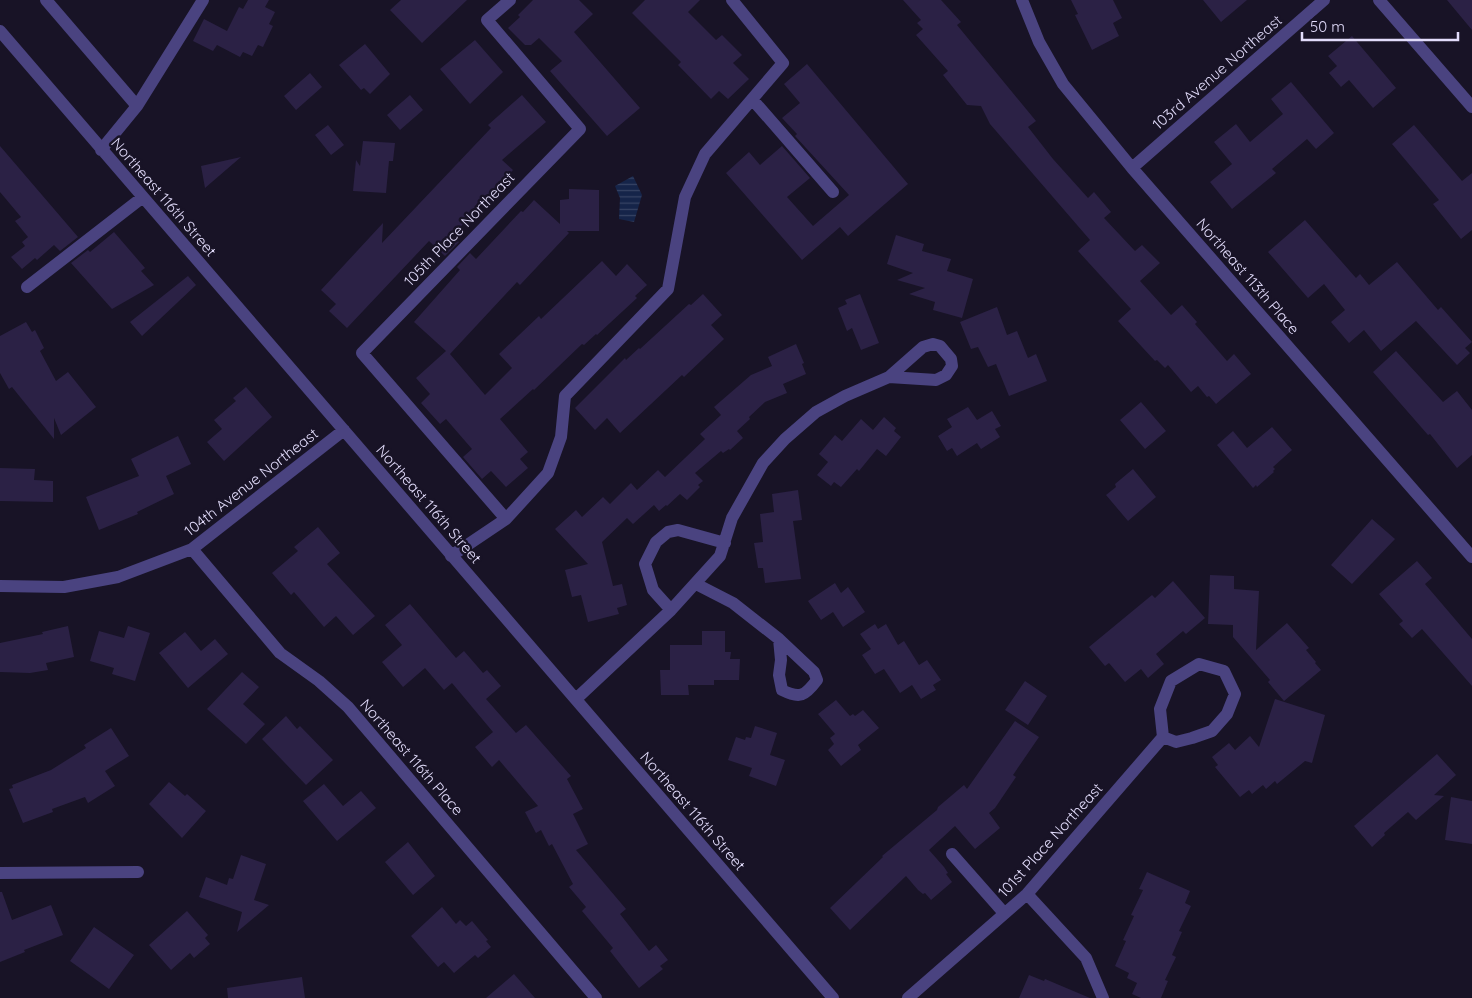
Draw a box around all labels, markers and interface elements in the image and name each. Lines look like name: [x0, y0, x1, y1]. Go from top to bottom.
scale bar: [1302, 10, 1458, 42]
street label: 103rd Avenue Northeast: [1148, 11, 1286, 133]
text: 50 m: [1310, 17, 1345, 36]
street label: Northeast 116th Street: [107, 134, 221, 260]
street label: 105th Place Northeast: [400, 168, 518, 290]
street label: Northeast 113th Place: [1192, 214, 1304, 338]
street label: 104th Avenue Northeast: [180, 424, 322, 540]
street label: Northeast 116th Street: [372, 441, 486, 567]
street label: Northeast 116th Place: [356, 695, 468, 819]
street label: Northeast 116th Street: [636, 748, 750, 874]
street label: 101st Place Northeast: [994, 779, 1106, 901]

